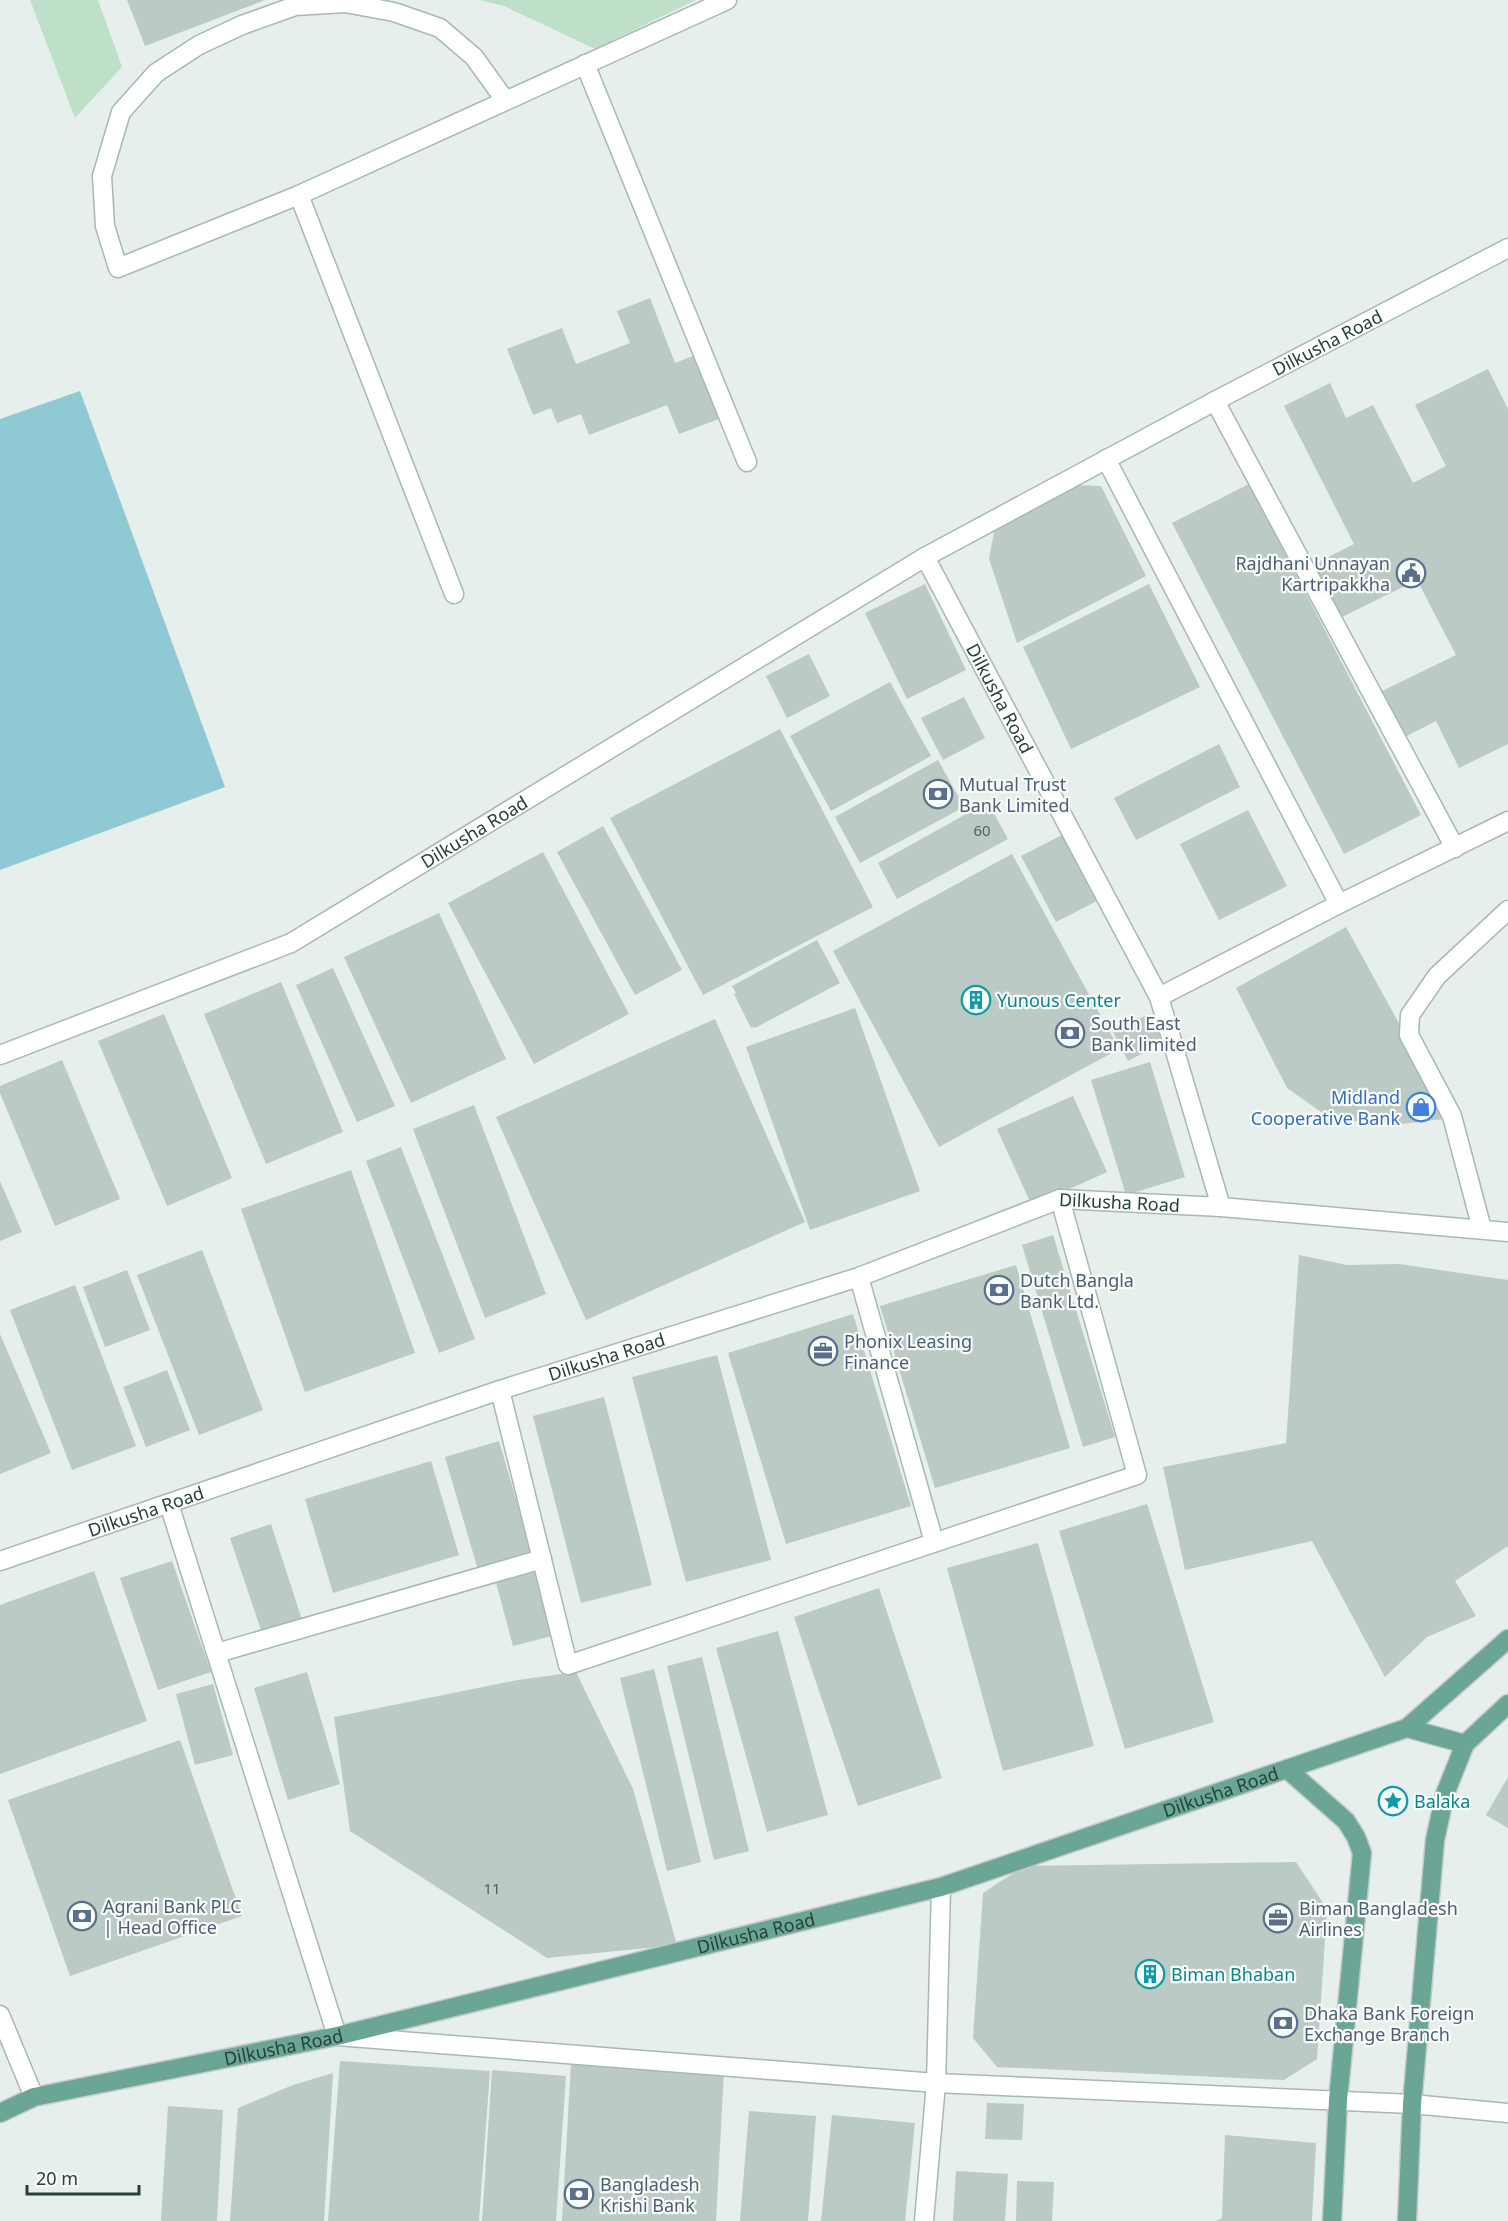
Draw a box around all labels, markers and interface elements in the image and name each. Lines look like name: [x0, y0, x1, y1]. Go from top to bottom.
street label: Dilkusha Road: [1268, 304, 1386, 381]
place label: Rajdhani Unnayan Kartripakkha: [1235, 551, 1390, 596]
public building icon: Rajdhani Unnayan Kartripakkha: [1395, 557, 1427, 589]
street label: Dilkusha Road: [961, 639, 1039, 757]
place label: Mutual Trust Bank Limited: [959, 772, 1069, 817]
bank icon: Mutual Trust Bank Limited: [922, 778, 954, 810]
street label: Dilkusha Road: [416, 790, 532, 873]
house number: 60: [973, 820, 991, 840]
building icon: Yunous Center: [960, 984, 992, 1016]
place label: Yunous Center: [997, 988, 1122, 1012]
place label: South East Bank limited: [1091, 1011, 1197, 1056]
bank icon: South East Bank limited: [1054, 1017, 1086, 1049]
place label: Midland Cooperative Bank: [1251, 1085, 1400, 1130]
shop icon: Midland Cooperative Bank: [1405, 1091, 1437, 1123]
street label: Dilkusha Road: [1058, 1187, 1181, 1217]
place label: Dutch Bangla Bank Ltd.: [1020, 1268, 1134, 1313]
bank icon: Dutch Bangla Bank Ltd.: [983, 1274, 1015, 1306]
street label: Dilkusha Road: [545, 1327, 668, 1386]
place label: Phonix Leasing Finance: [844, 1329, 972, 1374]
office icon: Phonix Leasing Finance: [807, 1335, 839, 1367]
street label: Dilkusha Road: [85, 1480, 207, 1542]
street label: Dilkusha Road: [1159, 1761, 1282, 1823]
place icon: Balaka: [1377, 1785, 1409, 1817]
place label: Balaka: [1414, 1789, 1470, 1813]
house number: 11: [483, 1878, 501, 1898]
place label: Agrani Bank PLC | Head Office: [103, 1894, 242, 1939]
place label: Biman Bangladesh Airlines: [1299, 1896, 1458, 1941]
bank icon: Agrani Bank PLC | Head Office: [66, 1900, 98, 1932]
office icon: Biman Bangladesh Airlines: [1262, 1902, 1294, 1934]
street label: Dilkusha Road: [694, 1907, 817, 1959]
building icon: Biman Bhaban: [1134, 1958, 1166, 1990]
place label: Biman Bhaban: [1171, 1962, 1295, 1986]
place label: Dhaka Bank Foreign Exchange Branch: [1304, 2001, 1474, 2046]
bank icon: Dhaka Bank Foreign Exchange Branch: [1267, 2007, 1299, 2039]
street label: Dilkusha Road: [222, 2023, 346, 2070]
scale bar: [27, 2158, 140, 2196]
text: 20 m: [36, 2166, 78, 2190]
place label: Bangladesh Krishi Bank: [600, 2172, 700, 2217]
bank icon: Bangladesh Krishi Bank: [563, 2178, 595, 2210]

